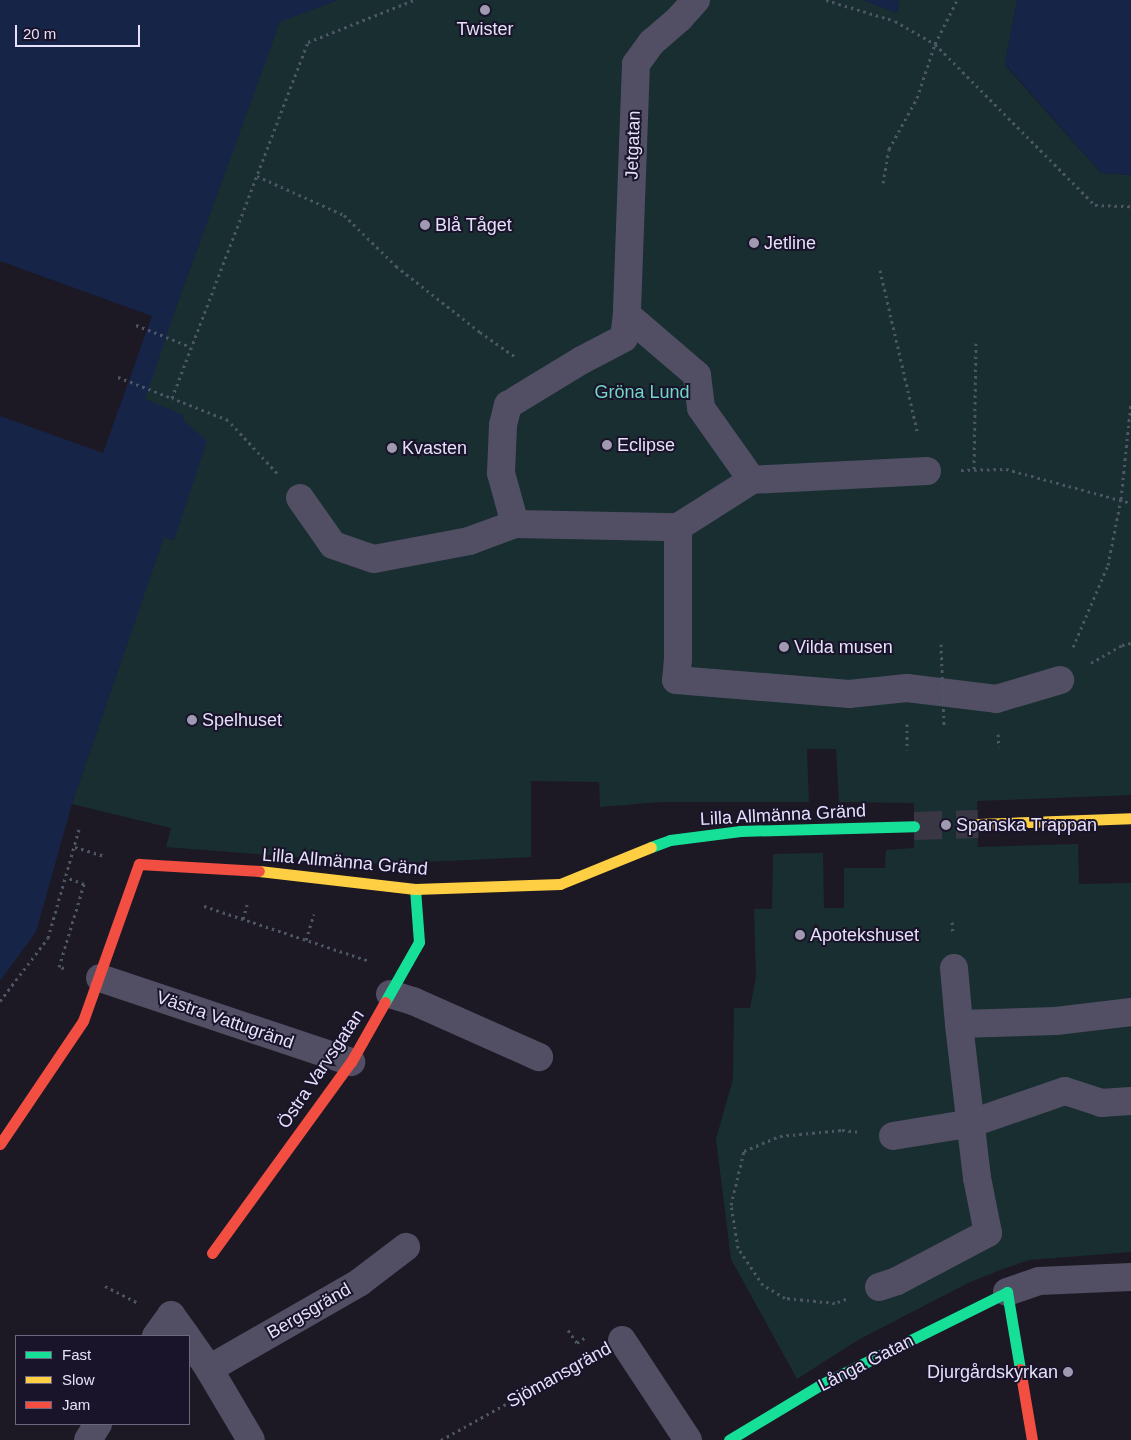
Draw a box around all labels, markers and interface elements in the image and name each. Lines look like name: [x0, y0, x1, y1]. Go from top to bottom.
marker: Twister: [479, 4, 491, 16]
scale bar: [18, 15, 142, 47]
place label: Twister: [456, 18, 514, 40]
text: 20 m: [23, 25, 56, 42]
street label: Jetgatan: [621, 110, 645, 180]
place label: Blå Tåget: [435, 214, 512, 236]
marker: Blå Tåget: [419, 219, 431, 231]
place label: Jetline: [764, 232, 816, 254]
marker: Jetline: [748, 237, 760, 249]
park label: Gröna Lund: [594, 381, 690, 403]
place label: Eclipse: [617, 434, 675, 456]
place label: Kvasten: [402, 437, 467, 459]
marker: Eclipse: [601, 439, 613, 451]
marker: Kvasten: [386, 442, 398, 454]
place label: Vilda musen: [794, 636, 893, 658]
marker: Vilda musen: [778, 641, 790, 653]
place label: Spelhuset: [202, 709, 282, 731]
marker: Spelhuset: [186, 714, 198, 726]
street label: Lilla Allmänna Gränd: [699, 800, 867, 830]
place label: Spanska Trappan: [956, 814, 1097, 836]
marker: Spanska Trappan: [940, 819, 952, 831]
street label: Lilla Allmänna Gränd: [261, 844, 429, 880]
place label: Apotekshuset: [810, 924, 919, 946]
marker: Apotekshuset: [794, 929, 806, 941]
street label: Västra Vattugränd: [154, 986, 296, 1054]
street label: Östra Varvsgatan: [273, 1005, 369, 1133]
street label: Bergsgränd: [263, 1278, 355, 1344]
street label: Långa Gatan: [815, 1330, 917, 1396]
legend: [15, 1335, 190, 1425]
street label: Sjömansgränd: [503, 1337, 615, 1413]
text: Fast: [62, 1346, 91, 1363]
place label: Djurgårdskyrkan: [927, 1361, 1058, 1383]
marker: Djurgårdskyrkan: [1062, 1366, 1074, 1378]
text: Slow: [62, 1371, 95, 1388]
text: Jam: [62, 1396, 90, 1413]

